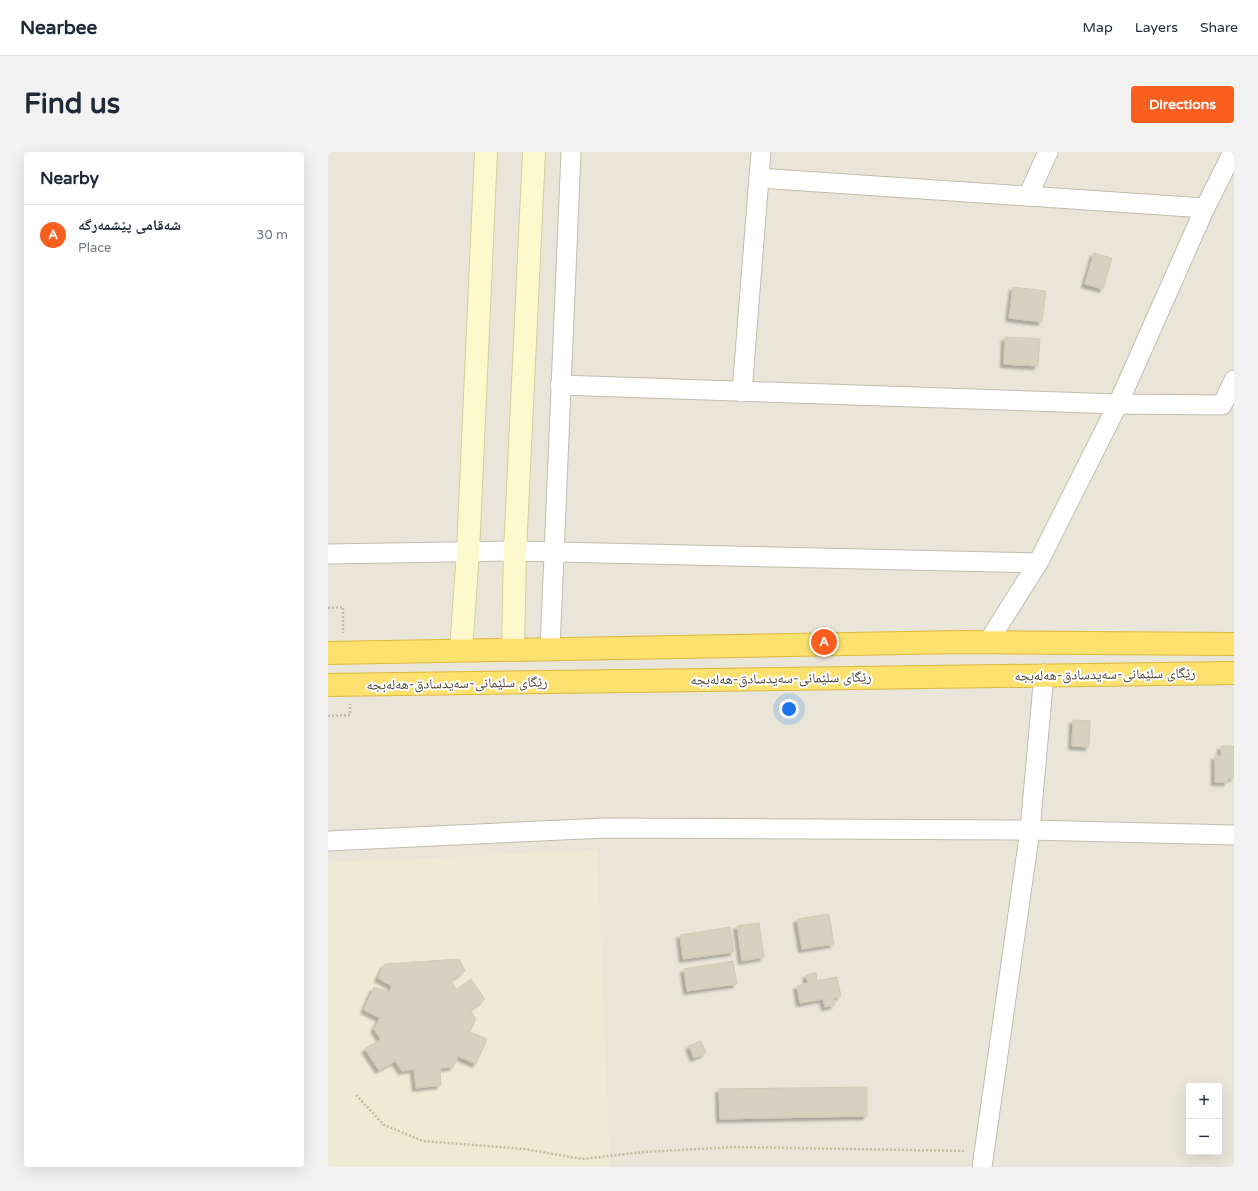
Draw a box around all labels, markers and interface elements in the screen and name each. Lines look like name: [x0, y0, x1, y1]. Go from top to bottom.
text: Nearbee: [20, 17, 97, 39]
text: Map: [1083, 19, 1113, 36]
text: Layers: [1135, 19, 1178, 36]
text: Share: [1200, 19, 1238, 36]
button: Directions: [1131, 86, 1234, 123]
text: Find us: [24, 87, 120, 121]
text: Nearby: [40, 168, 99, 189]
text: شەقامی پێشمەرگە: [78, 216, 181, 234]
text: A: [48, 227, 58, 243]
text: 30 m: [256, 227, 288, 243]
text: Place: [78, 240, 111, 256]
pin: A: [811, 627, 837, 657]
street label: رێگای سلێمانی-سەیدسادق-هەلەبجە: [1014, 664, 1196, 685]
street label: رێگای سلێمانی-سەیدسادق-هەلەبجە: [690, 668, 872, 689]
street label: رێگای سلێمانی-سەیدسادق-هەلەبجە: [366, 673, 548, 694]
your location: [779, 699, 799, 719]
map controls: [1186, 1083, 1222, 1155]
button: +: [1186, 1083, 1222, 1119]
button: −: [1186, 1119, 1222, 1155]

